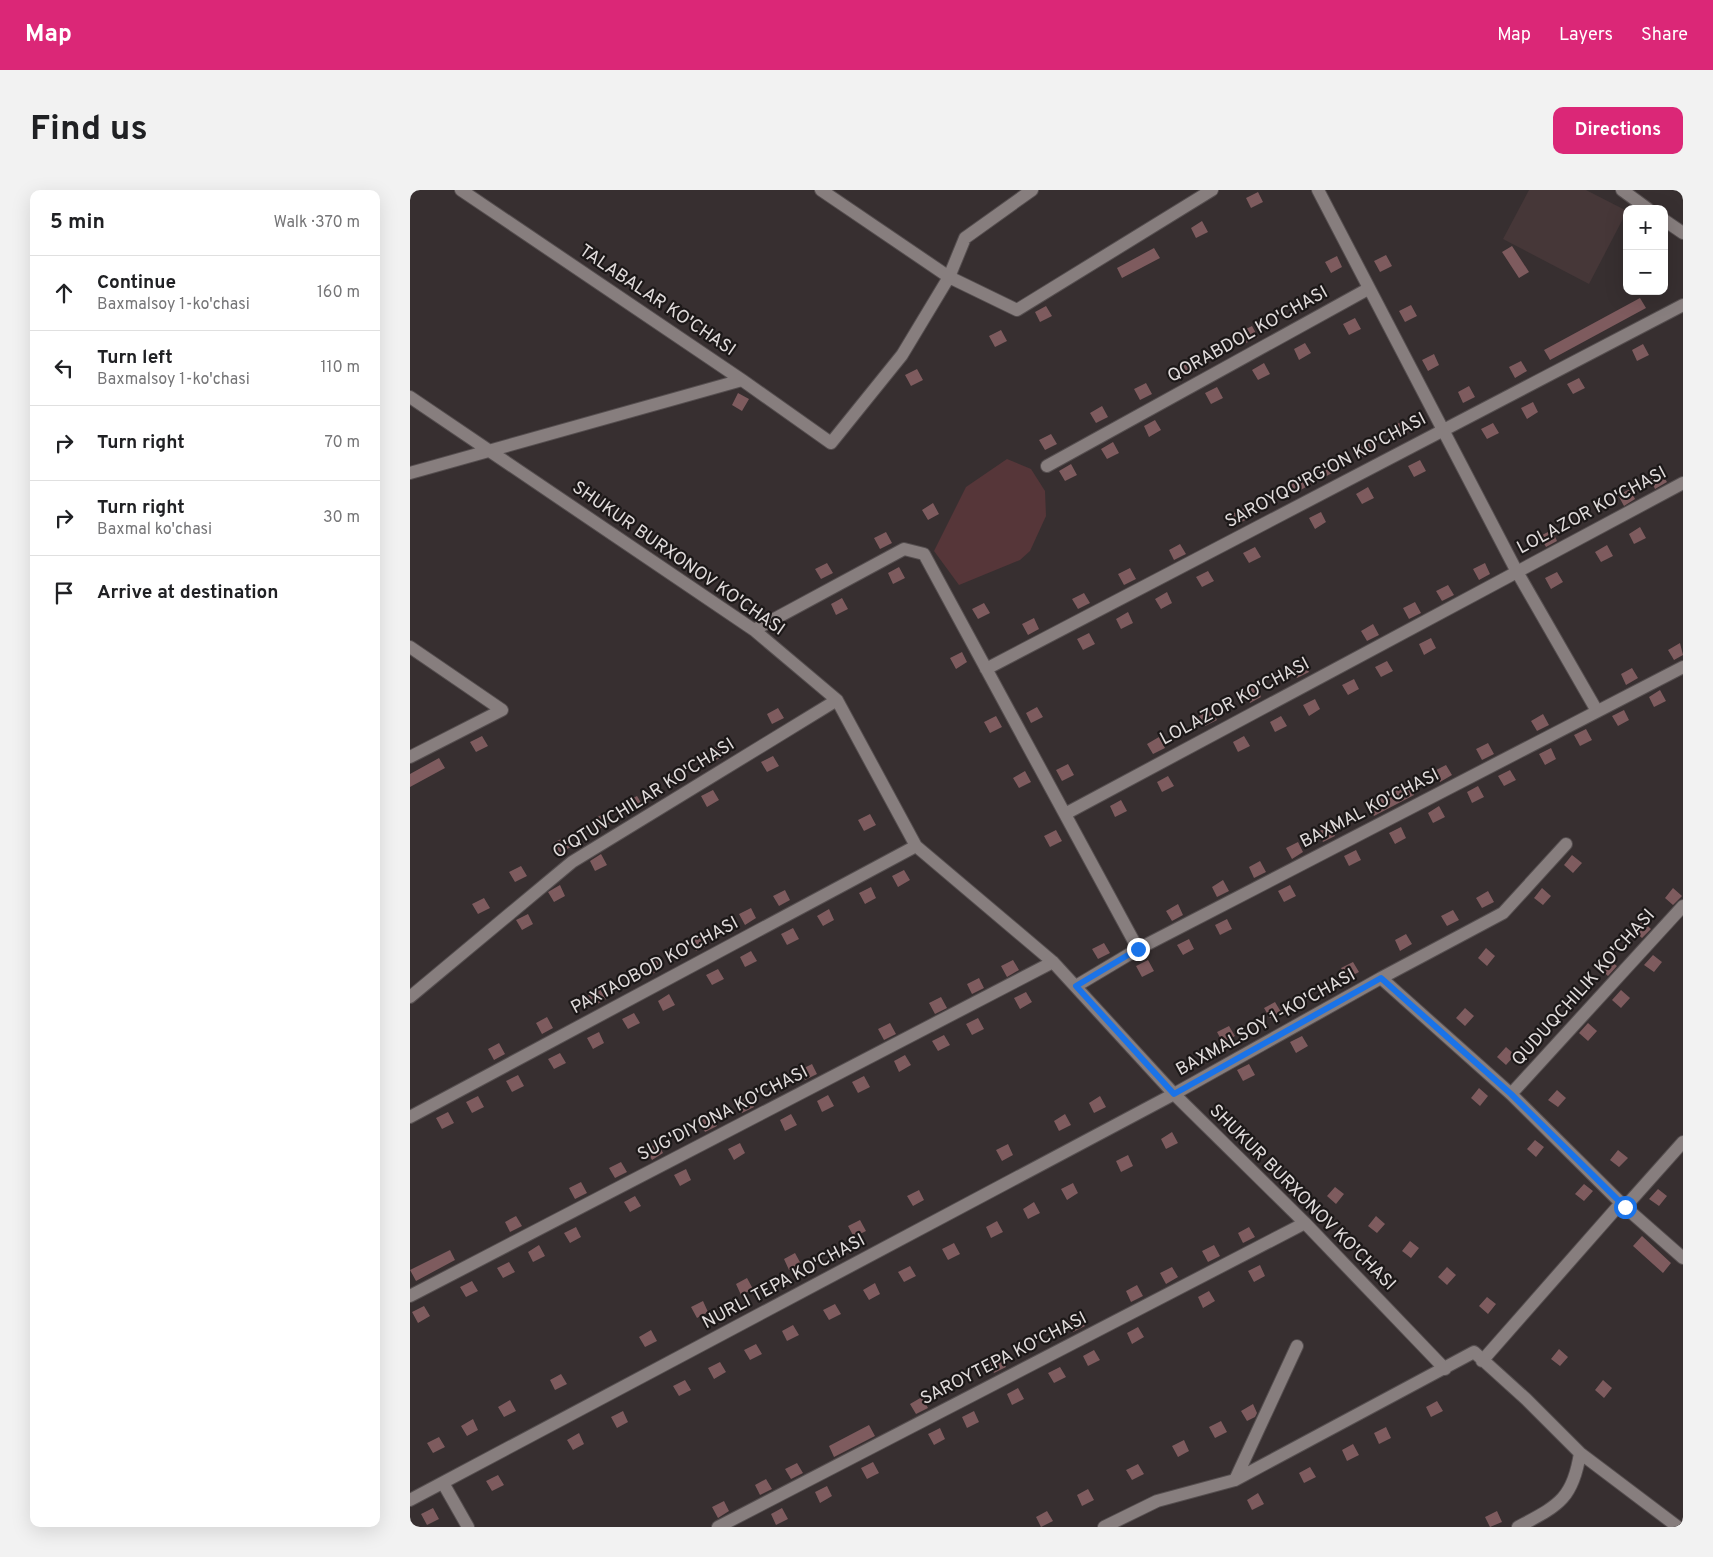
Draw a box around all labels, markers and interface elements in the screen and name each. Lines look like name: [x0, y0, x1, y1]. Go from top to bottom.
text: Map: [25, 20, 72, 50]
text: Map: [1497, 24, 1531, 47]
text: Layers: [1559, 24, 1613, 47]
text: Share: [1641, 24, 1688, 47]
button: Directions: [1553, 107, 1683, 154]
text: Find us: [30, 108, 148, 152]
map controls: [1623, 205, 1668, 295]
button: +: [1623, 205, 1668, 250]
text: 5 min: [50, 209, 105, 236]
text: Walk · 370 m: [273, 213, 360, 233]
street label: TALABALAR KO'CHASI: [574, 240, 740, 362]
button: −: [1623, 250, 1668, 295]
text: Continue: [97, 271, 176, 295]
icon: ahead: [50, 279, 78, 307]
street label: QORABDOL KO'CHASI: [1164, 281, 1332, 389]
text: 160 m: [317, 283, 360, 303]
text: Baxmalsoy 1-ko'chasi: [97, 295, 250, 315]
text: Turn left: [97, 346, 173, 370]
icon: left: [50, 354, 78, 382]
text: 110 m: [320, 358, 360, 378]
text: Baxmalsoy 1-ko'chasi: [97, 370, 250, 390]
street label: SAROYQO'RG'ON KO'CHASI: [1221, 408, 1431, 534]
icon: right: [50, 429, 78, 457]
text: Turn right: [97, 431, 185, 455]
text: 70 m: [325, 433, 360, 453]
street label: LOLAZOR KO'CHASI: [1513, 462, 1671, 560]
street label: SHUKUR BURXONOV KO'CHASI: [567, 477, 789, 641]
text: Turn right: [97, 496, 185, 520]
icon: right: [50, 504, 78, 532]
text: 30 m: [323, 508, 360, 528]
text: Baxmal ko'chasi: [97, 520, 212, 540]
icon: arrive: [50, 579, 78, 607]
text: Arrive at destination: [97, 581, 278, 605]
street label: LOLAZOR KO'CHASI: [1156, 653, 1314, 751]
street label: O'QTUVCHILAR KO'CHASI: [549, 734, 739, 864]
street label: BAXMAL KO'CHASI: [1296, 764, 1444, 854]
street label: QUDUQCHILIK KO'CHASI: [1507, 905, 1661, 1071]
street label: PAXTAOBOD KO'CHASI: [567, 912, 743, 1020]
route end: [1127, 938, 1150, 961]
street label: BAXMALSOY 1-KO'CHASI: [1172, 964, 1360, 1082]
street label: SUG'DIYONA KO'CHASI: [634, 1061, 812, 1167]
street label: SHUKUR BURXONOV KO'CHASI: [1204, 1100, 1400, 1296]
route start: [1614, 1196, 1637, 1219]
street label: NURLI TEPA KO'CHASI: [698, 1229, 870, 1335]
street label: SAROYTEPA KO'CHASI: [917, 1307, 1091, 1411]

